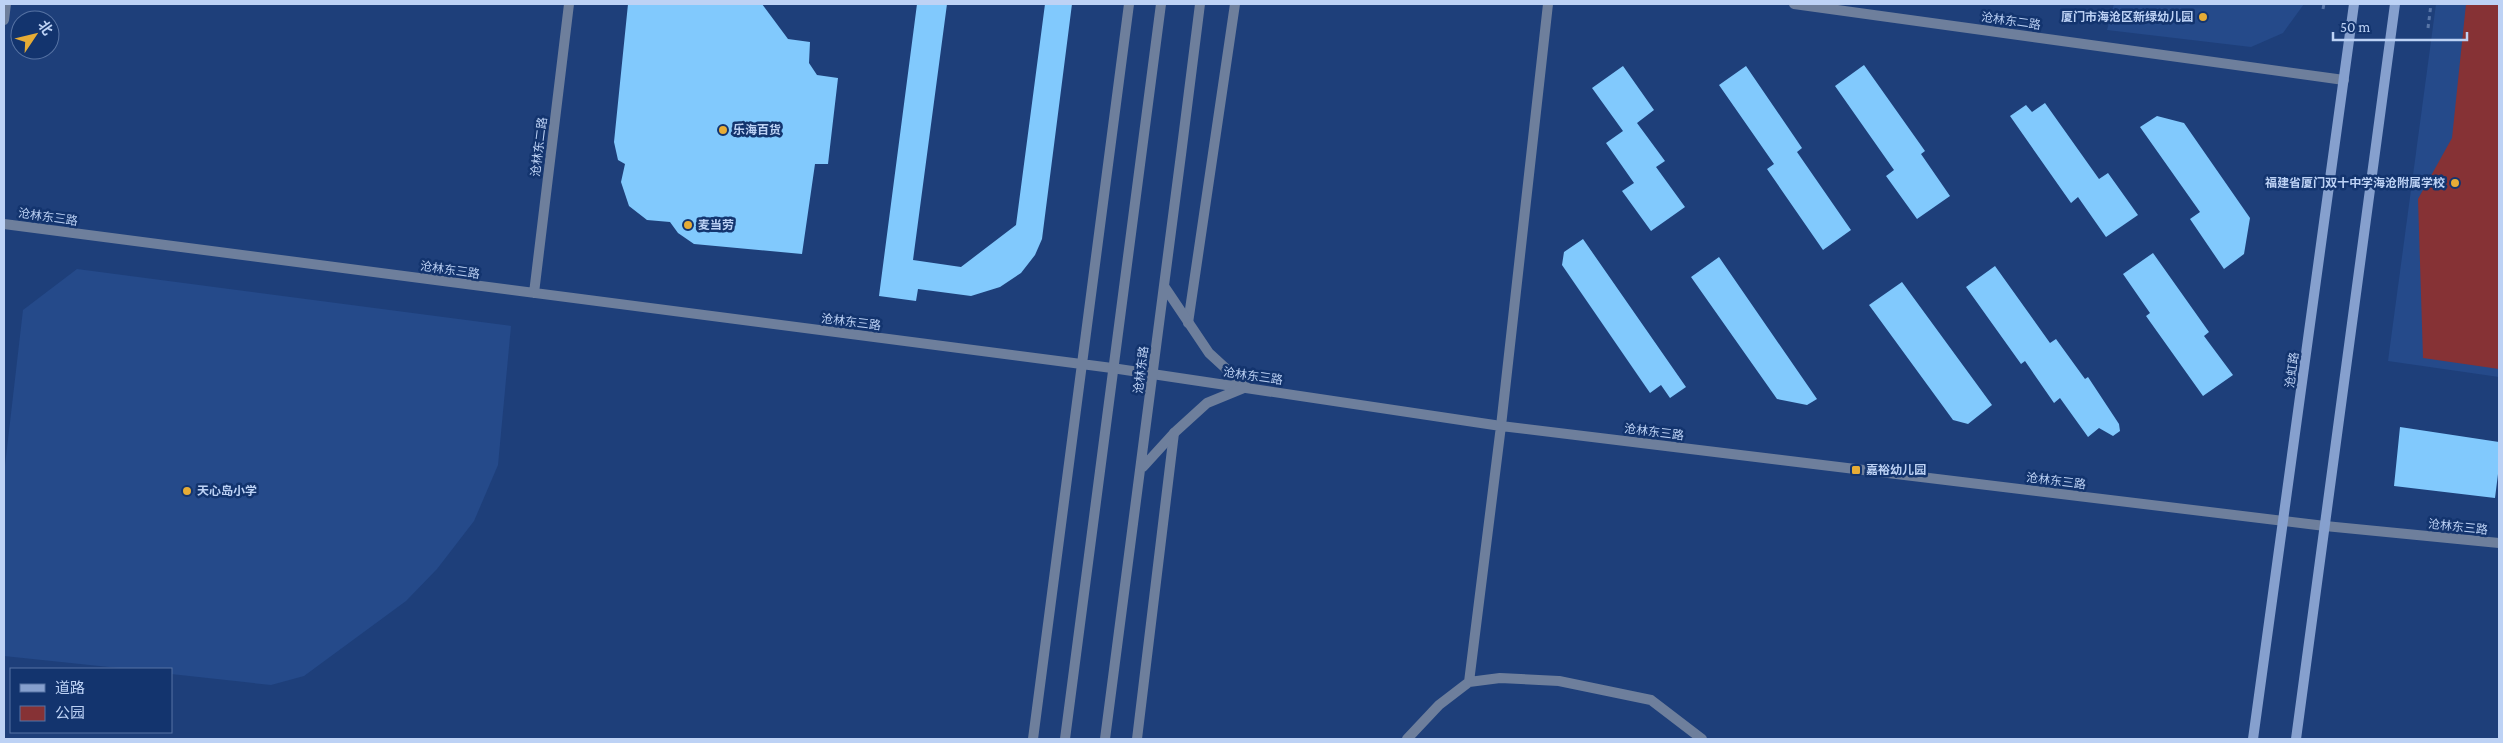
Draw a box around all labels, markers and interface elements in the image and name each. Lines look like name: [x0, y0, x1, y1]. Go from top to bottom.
north arrow: [10, 10, 60, 60]
street label: 沧林东二路: [1980, 10, 2042, 32]
place label: 厦门市海沧区新绿幼儿园: [2061, 10, 2193, 24]
scale bar: [2333, 10, 2467, 42]
marker: 厦门市海沧区新绿幼儿园: [2197, 11, 2209, 23]
text: 北: [35, 17, 56, 38]
text: 50 m: [2340, 19, 2370, 35]
street label: 沧林东二路: [528, 116, 550, 178]
place label: 乐海百货: [733, 123, 781, 137]
marker: 乐海百货: [717, 124, 729, 136]
place label: 福建省厦门双十中学海沧附属学校: [2265, 176, 2445, 190]
marker: 福建省厦门双十中学海沧附属学校: [2449, 177, 2461, 189]
street label: 沧林东三路: [17, 206, 79, 228]
place label: 麦当劳: [698, 218, 734, 232]
marker: 麦当劳: [682, 219, 694, 231]
street label: 沧林东三路: [419, 259, 481, 281]
street label: 沧林东三路: [820, 311, 882, 333]
street label: 沧林东路: [1131, 345, 1151, 395]
street label: 沧虹路: [2283, 351, 2301, 389]
street label: 沧林东三路: [1222, 365, 1284, 387]
street label: 沧林东三路: [1623, 421, 1685, 443]
place label: 嘉裕幼儿园: [1866, 463, 1926, 477]
marker: 嘉裕幼儿园: [1850, 464, 1862, 476]
street label: 沧林东三路: [2025, 470, 2087, 492]
place label: 天心岛小学: [197, 484, 257, 498]
marker: 天心岛小学: [181, 485, 193, 497]
street label: 沧林东三路: [2427, 517, 2489, 537]
legend: [10, 668, 172, 733]
text: 道路: [55, 680, 85, 696]
text: 公园: [55, 705, 85, 721]

